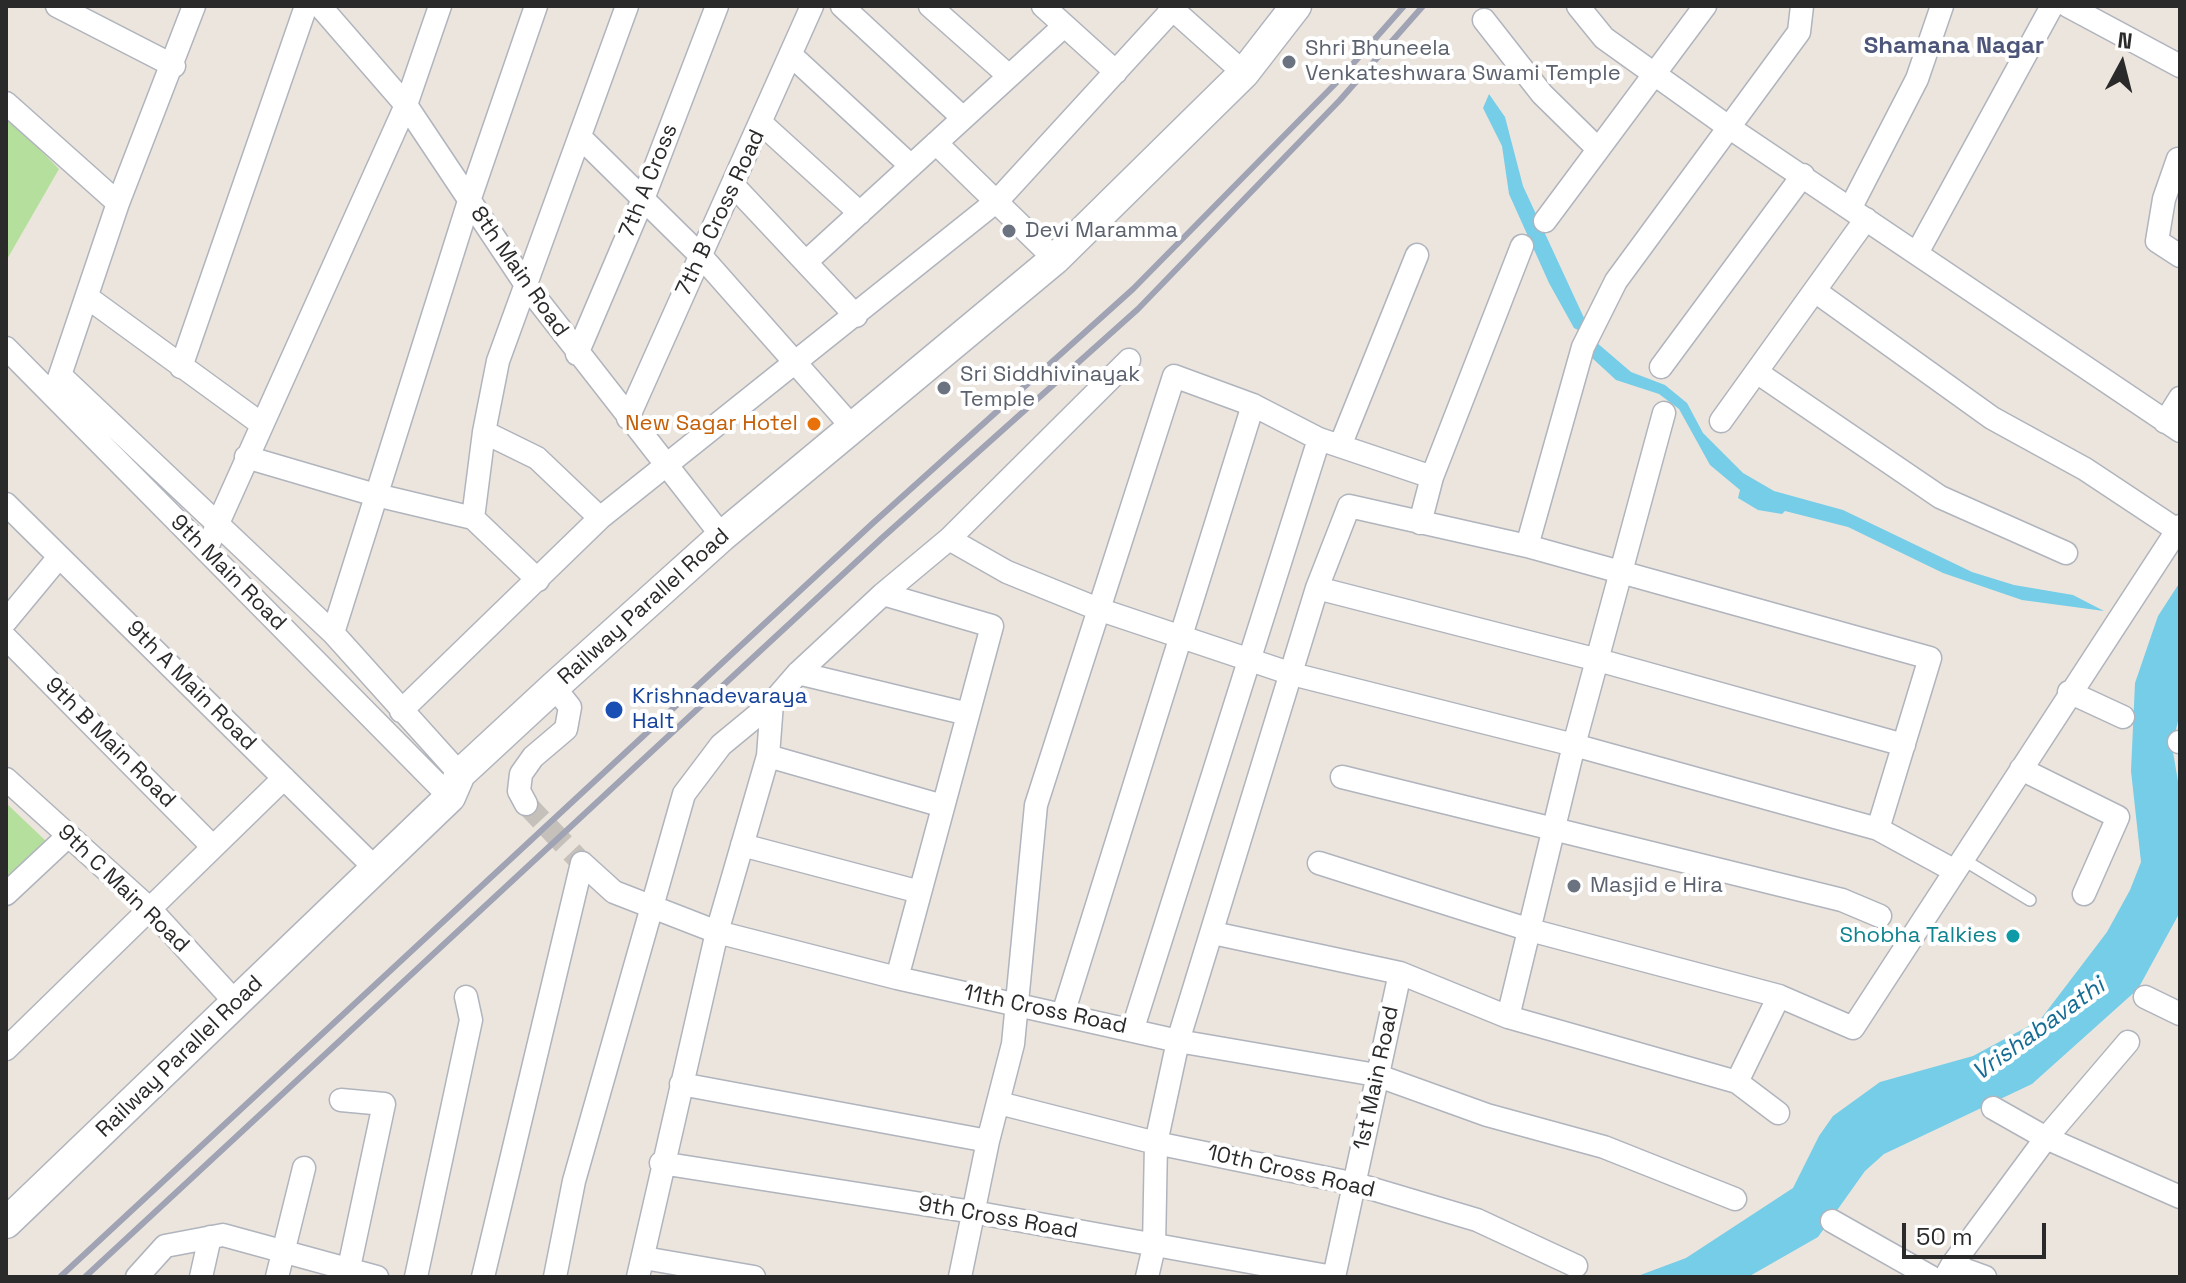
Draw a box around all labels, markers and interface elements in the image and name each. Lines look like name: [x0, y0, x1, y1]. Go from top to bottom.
north arrow: [2082, 24, 2162, 104]
text: N: [2116, 25, 2134, 55]
district label: Shamana Nagar: [1864, 32, 2044, 60]
place label: Shri Bhuneela Venkateshwara Swami Temple: [1305, 36, 1621, 88]
marker: Shri Bhuneela Venkateshwara Swami Temple: [1280, 53, 1298, 71]
street label: 7th A Cross: [614, 120, 684, 242]
street label: 7th B Cross Road: [671, 126, 771, 300]
street label: 8th Main Road: [464, 202, 574, 342]
place label: Devi Maramma: [1025, 218, 1178, 244]
marker: Devi Maramma: [1000, 222, 1018, 240]
place label: Sri Siddhivinayak Temple: [960, 362, 1140, 414]
marker: Sri Siddhivinayak Temple: [935, 379, 953, 397]
place label: New Sagar Hotel: [625, 411, 798, 437]
marker: New Sagar Hotel: [805, 415, 823, 433]
street label: 9th Main Road: [165, 510, 291, 636]
street label: Railway Parallel Road: [553, 523, 735, 691]
street label: 9th A Main Road: [121, 616, 261, 756]
street label: 9th B Main Road: [39, 672, 181, 814]
place label: Krishnadevaraya Halt: [632, 684, 807, 736]
marker: Krishnadevaraya Halt: [603, 699, 625, 721]
street label: 9th C Main Road: [52, 820, 194, 958]
place label: Masjid e Hira: [1590, 873, 1723, 899]
marker: Masjid e Hira: [1565, 877, 1583, 895]
place label: Shobha Talkies: [1840, 923, 1997, 949]
marker: Shobha Talkies: [2004, 927, 2022, 945]
street label: Railway Parallel Road: [91, 971, 269, 1143]
water label: Vrishabavathi: [1967, 972, 2111, 1088]
street label: 11th Cross Road: [961, 980, 1129, 1040]
street label: 1st Main Road: [1349, 1004, 1405, 1152]
street label: 10th Cross Road: [1205, 1140, 1377, 1204]
street label: 9th Cross Road: [916, 1191, 1080, 1245]
scale bar: [1906, 1207, 2050, 1257]
text: 50 m: [1916, 1221, 1973, 1252]

